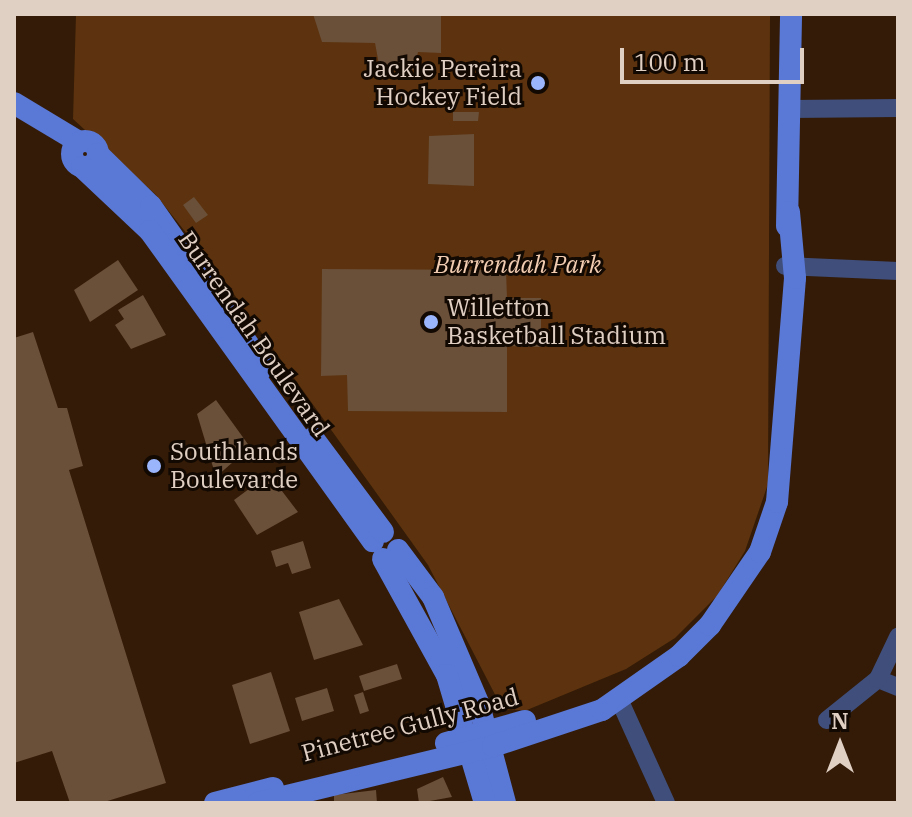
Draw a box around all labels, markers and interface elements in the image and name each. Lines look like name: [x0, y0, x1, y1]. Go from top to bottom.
scale bar: [624, 32, 808, 82]
text: 100 m: [634, 46, 706, 78]
place label: Jackie Pereira Hockey Field: [363, 55, 522, 111]
marker: Jackie Pereira Hockey Field: [529, 74, 547, 92]
street label: Burrendah Boulevard: [172, 226, 336, 442]
park label: Burrendah Park: [434, 251, 602, 279]
place label: Willetton Basketball Stadium: [447, 294, 666, 350]
marker: Willetton Basketball Stadium: [422, 313, 440, 331]
place label: Southlands Boulevarde: [170, 438, 298, 494]
marker: Southlands Boulevarde: [145, 457, 163, 475]
street label: Pinetree Gully Road: [298, 682, 522, 768]
north arrow: [800, 705, 880, 785]
text: N: [831, 706, 849, 735]

